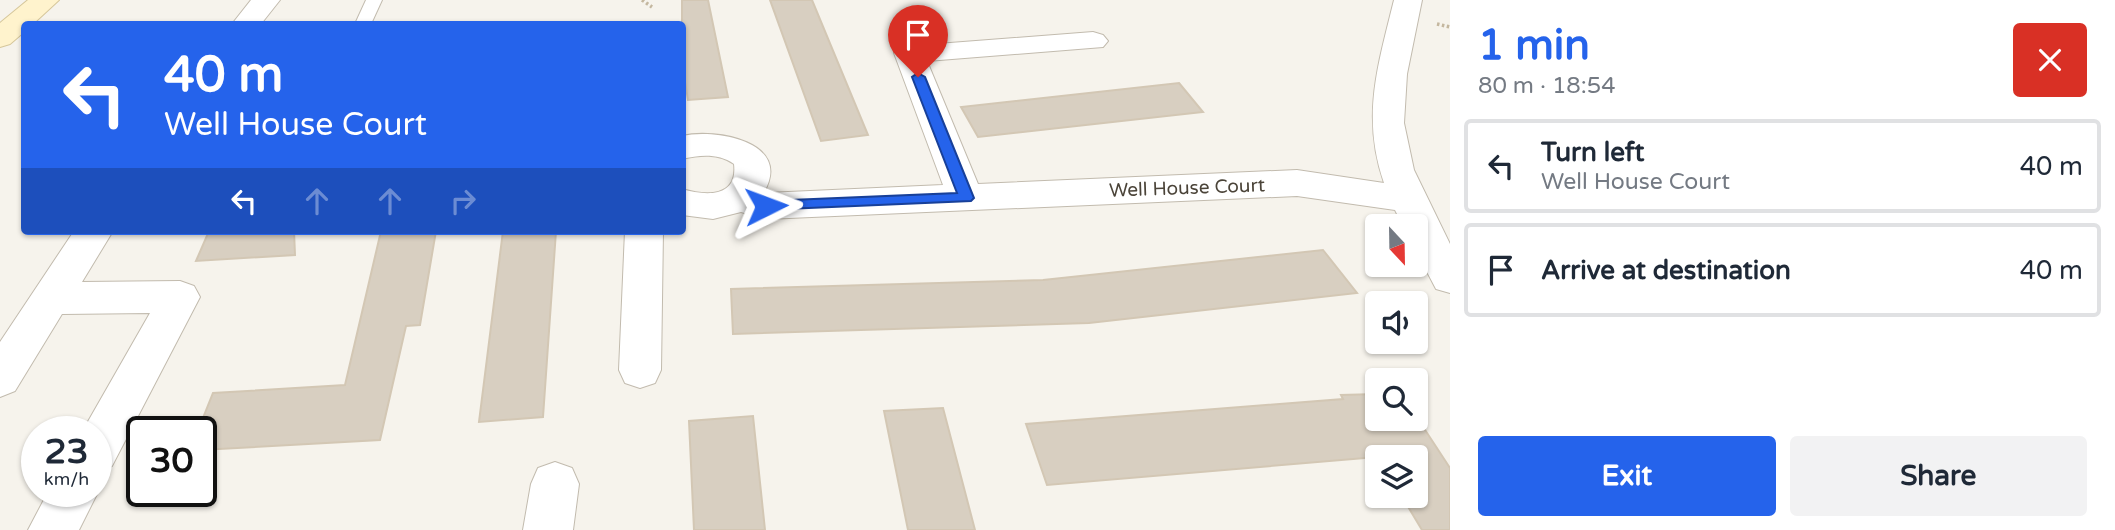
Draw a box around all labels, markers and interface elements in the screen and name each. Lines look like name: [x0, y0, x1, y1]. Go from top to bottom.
pin: [888, 5, 948, 77]
icon: arrive: [899, 16, 937, 54]
text: 1 min: [1478, 20, 1590, 71]
button: close: [2013, 23, 2087, 97]
text: 40 m: [164, 46, 283, 105]
icon: left: [49, 49, 140, 140]
text: 80 m · 18:54: [1478, 72, 1616, 100]
text: Well House Court: [164, 106, 427, 144]
text: Turn left: [1541, 137, 1644, 168]
icon: left: [1482, 147, 1520, 185]
text: 40 m: [2020, 151, 2083, 182]
text: Well House Court: [1541, 168, 1730, 196]
position arrow: [729, 169, 803, 243]
street label: Well House Court: [1109, 174, 1265, 202]
icon: left: [225, 182, 263, 220]
icon: ahead: [298, 182, 336, 220]
icon: ahead: [371, 182, 409, 220]
icon: right: [444, 182, 482, 220]
north arrow: [1365, 214, 1428, 276]
map controls: [1365, 214, 1428, 508]
icon: arrive: [1482, 251, 1520, 289]
text: Arrive at destination: [1541, 255, 1791, 286]
text: 40 m: [2020, 255, 2083, 286]
button: sound: [1365, 291, 1428, 354]
button: search: [1365, 368, 1428, 431]
speed limit sign: 30: [126, 416, 217, 507]
text: 23: [45, 431, 88, 473]
button: Exit: [1478, 436, 1776, 516]
button: Share: [1790, 436, 2087, 516]
button: layers: [1365, 445, 1428, 508]
text: km/h: [44, 468, 89, 490]

